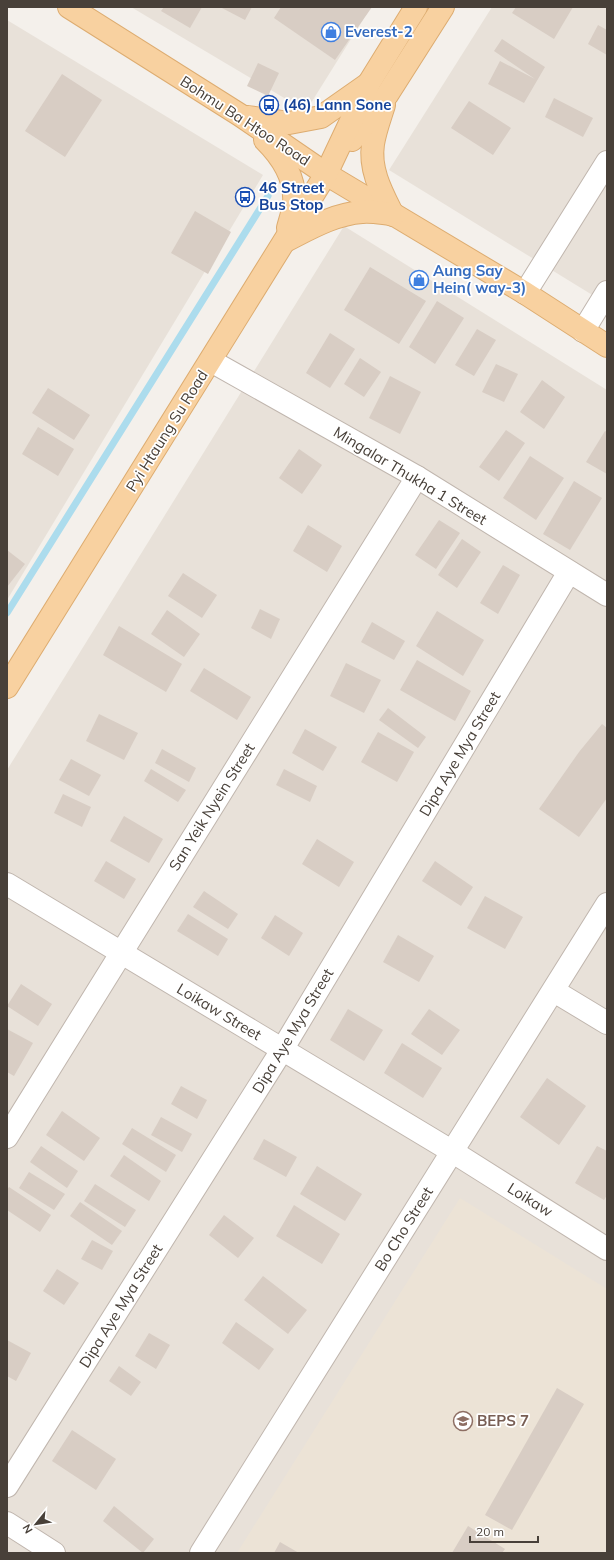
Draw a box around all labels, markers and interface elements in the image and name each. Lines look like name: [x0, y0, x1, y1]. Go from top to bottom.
shop icon: Everest-2: [320, 21, 342, 43]
place label: Everest-2: [345, 22, 413, 41]
street label: Bohmu Ba Htoo Road: [177, 72, 314, 170]
bus stop icon: (46) Lann Sone: [258, 94, 280, 116]
place label: (46) Lann Sone: [283, 95, 392, 114]
place label: 46 Street Bus Stop: [259, 178, 325, 214]
bus stop icon: 46 Street Bus Stop: [234, 186, 256, 208]
place label: Aung Say Hein( way-3): [433, 261, 526, 297]
shop icon: Aung Say Hein( way-3): [408, 269, 430, 291]
street label: Pyi Htaung Su Road: [121, 366, 212, 495]
street label: Mingalar Thukha 1 Street: [330, 422, 490, 529]
street label: Dipa Aye Mya Street: [415, 688, 504, 820]
street label: San Yeik Nyein Street: [164, 739, 259, 874]
street label: Dipa Aye Mya Street: [248, 965, 337, 1097]
street label: Loikaw Street: [174, 979, 265, 1044]
street label: Loikaw: [504, 1178, 556, 1221]
street label: Bo Cho Street: [370, 1183, 437, 1274]
street label: Dipa Aye Mya Street: [75, 1240, 166, 1371]
school or university icon: BEPS 7: [452, 1410, 474, 1432]
place label: BEPS 7: [477, 1411, 529, 1430]
north arrow: [16, 1504, 56, 1544]
scale bar: [470, 1518, 538, 1544]
text: N: [19, 1522, 35, 1536]
text: 20 m: [476, 1524, 504, 1539]

